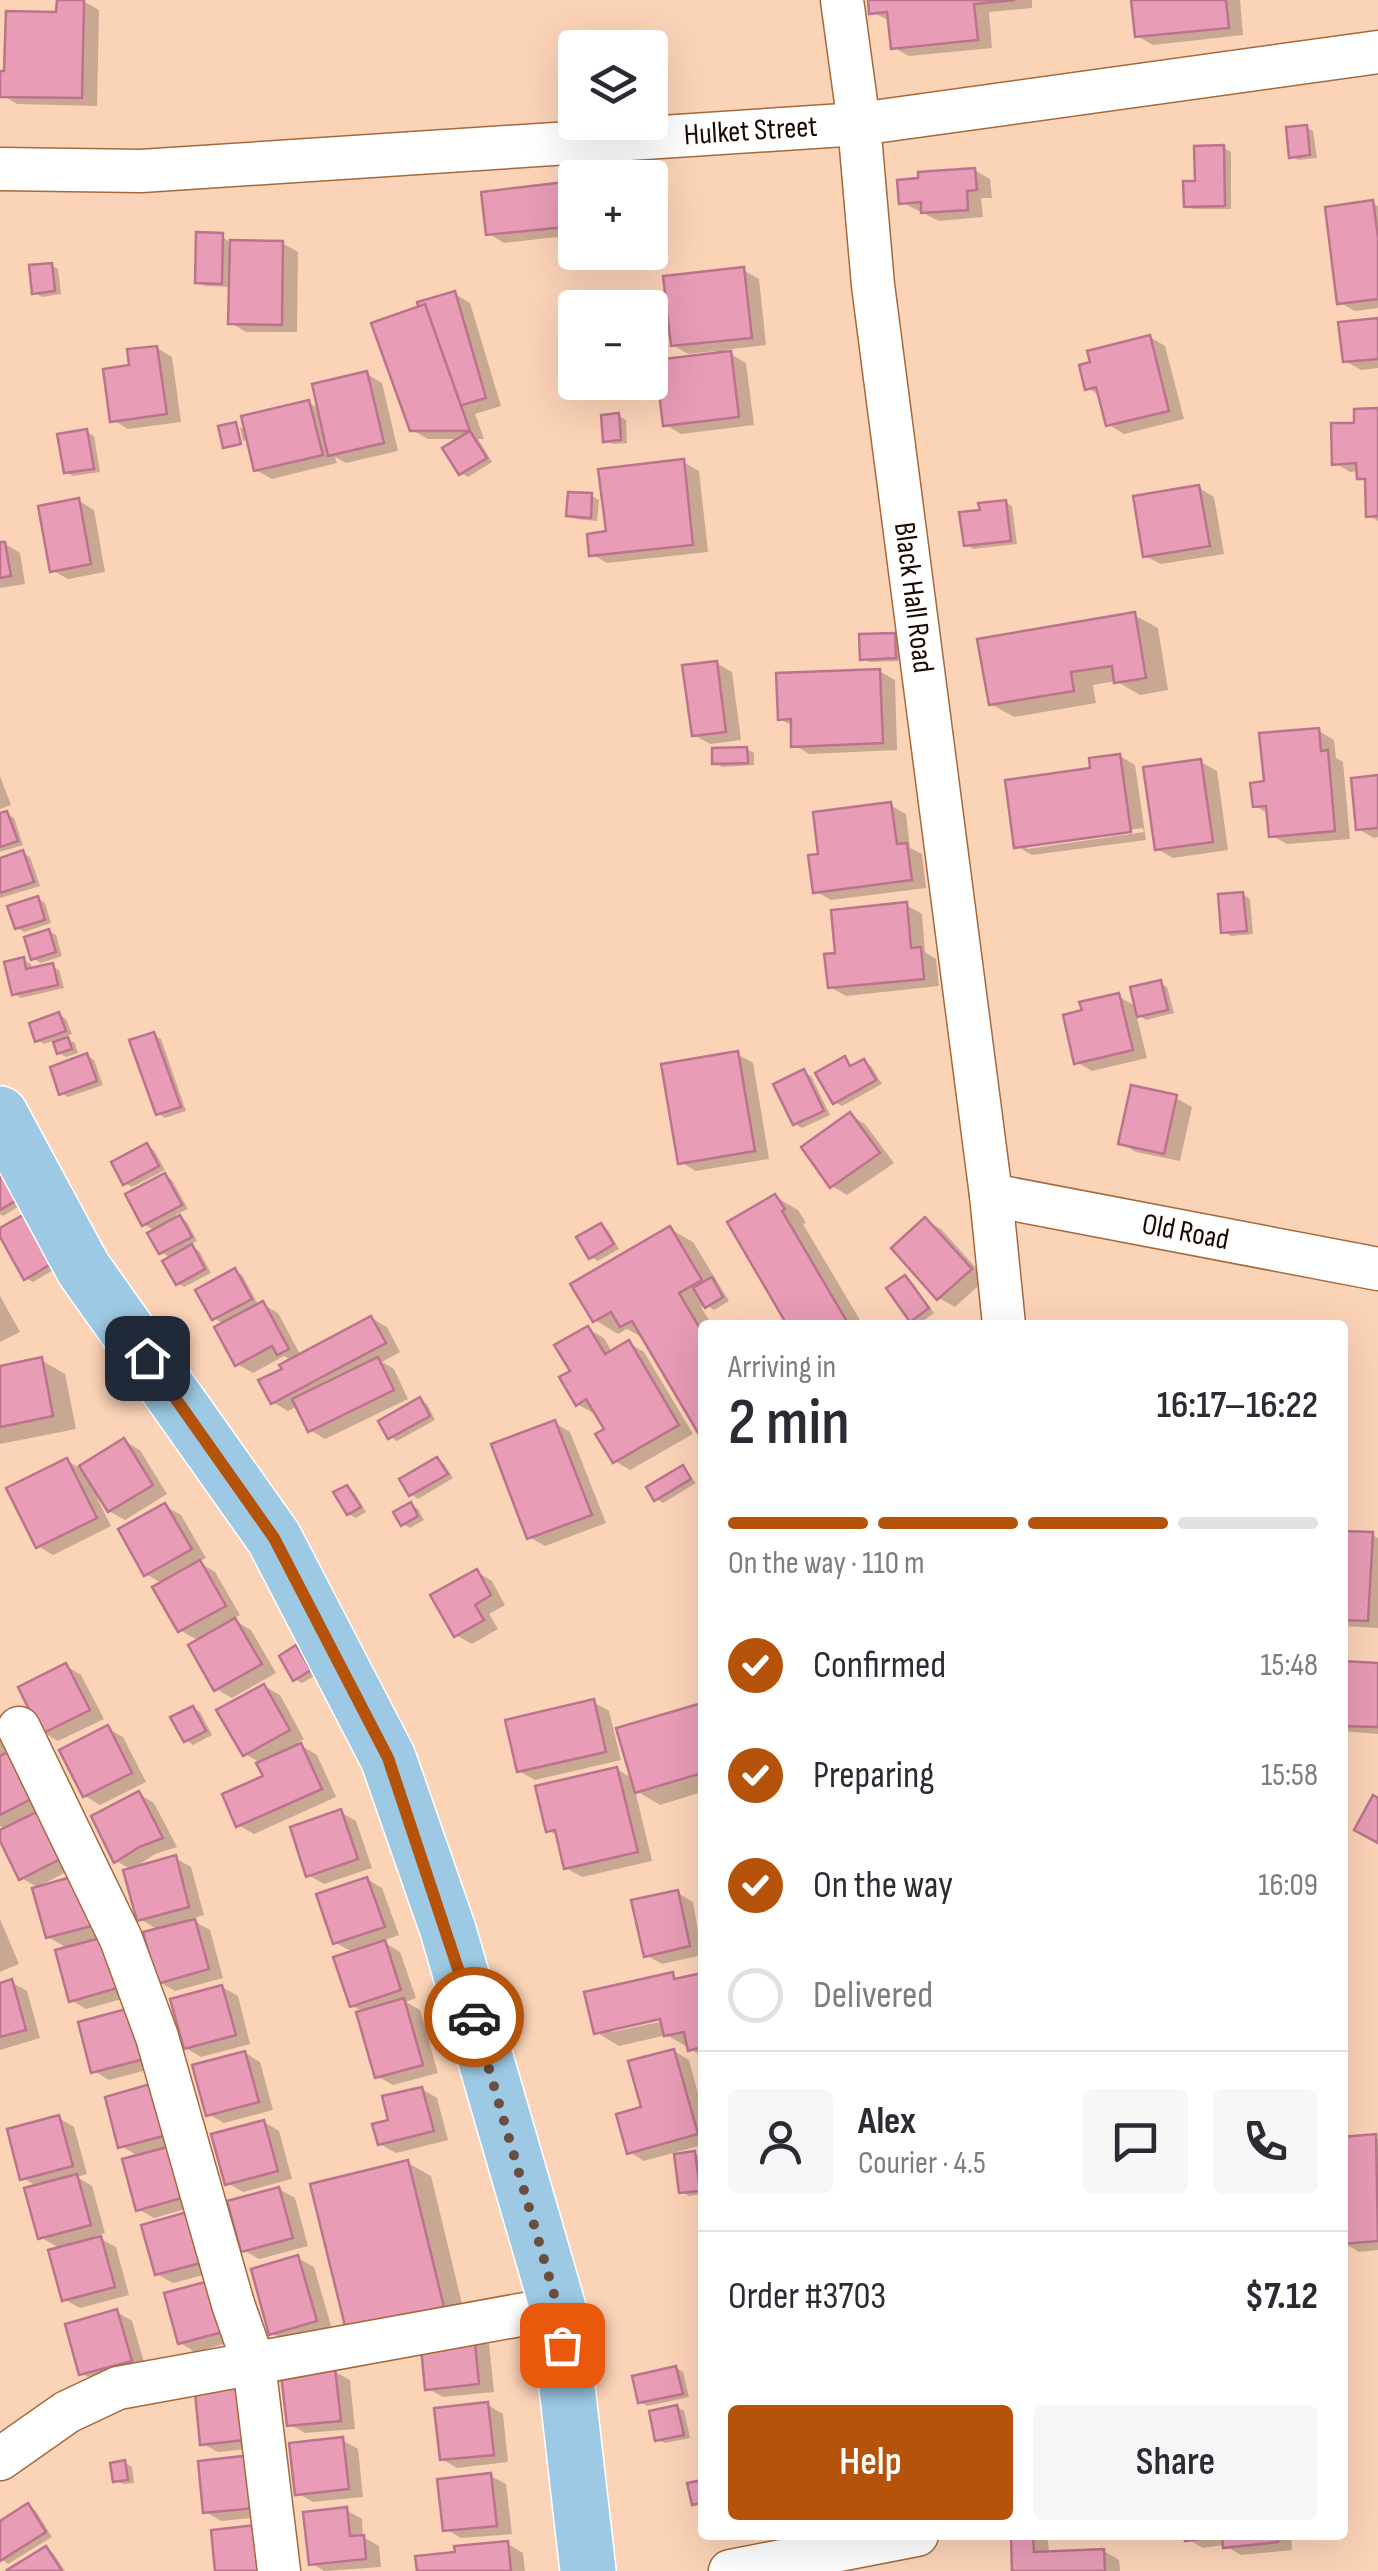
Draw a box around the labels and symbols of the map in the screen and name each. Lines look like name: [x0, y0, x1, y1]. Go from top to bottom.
street label: Hulket Street: [683, 109, 819, 153]
street label: Black Hall Road: [886, 520, 941, 675]
street label: Old Road: [1139, 1206, 1232, 1258]
pin: [105, 1316, 190, 1401]
courier: [424, 1967, 524, 2067]
pin: [520, 2303, 605, 2388]

